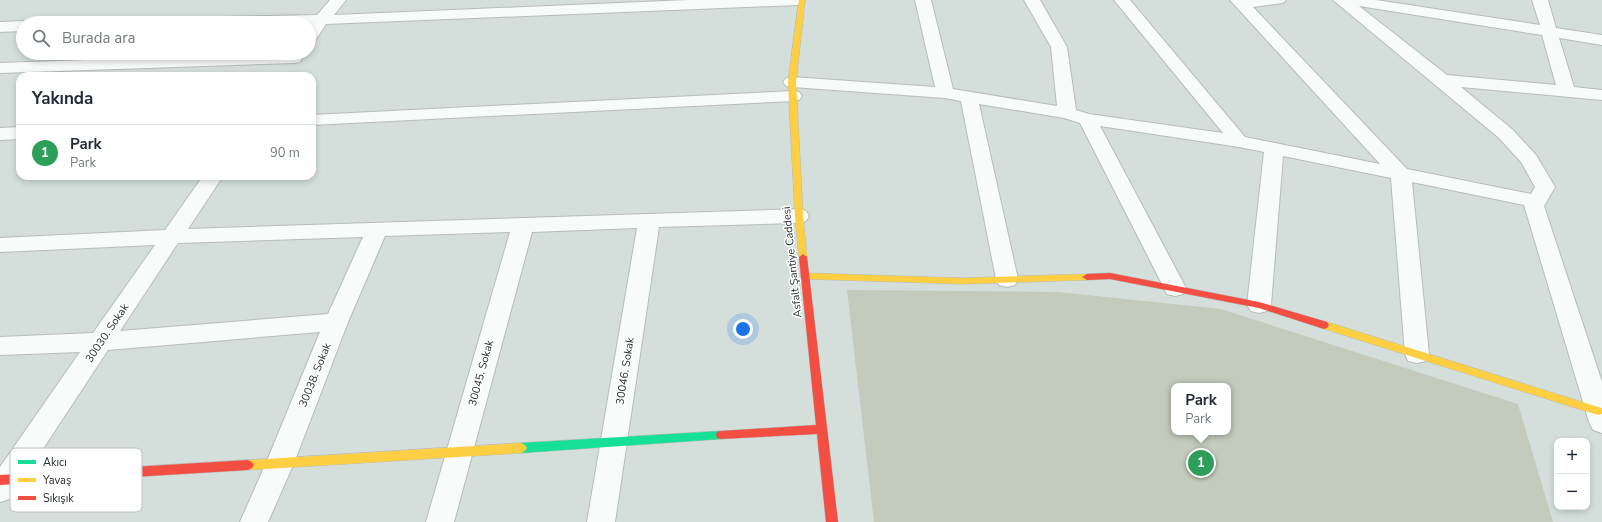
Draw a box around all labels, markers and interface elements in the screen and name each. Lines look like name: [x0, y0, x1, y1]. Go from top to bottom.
search box: [16, 16, 316, 60]
icon: search: [30, 27, 52, 49]
text: Burada ara: [62, 28, 136, 48]
text: Yakında: [32, 87, 93, 110]
text: Park: [70, 134, 102, 154]
text: 1: [41, 144, 49, 162]
text: 90 m: [270, 144, 300, 162]
text: Park: [70, 154, 96, 172]
street label: Asfalt Şantiye Caddesi: [779, 206, 805, 318]
street label: 30030. Sokak: [82, 300, 133, 365]
your location: [733, 319, 753, 339]
street label: 30046. Sokak: [612, 336, 638, 406]
street label: 30045. Sokak: [465, 338, 497, 408]
street label: 30038. Sokak: [295, 340, 335, 409]
popup: [1171, 383, 1231, 435]
text: Park: [1185, 390, 1217, 410]
text: Park: [1185, 410, 1211, 428]
map controls: [1554, 438, 1590, 510]
button: +: [1554, 438, 1590, 474]
legend: [10, 448, 142, 512]
pin: 1: [1188, 448, 1214, 478]
text: Akıcı: [43, 455, 67, 470]
text: Yavaş: [42, 473, 71, 488]
button: −: [1554, 474, 1590, 510]
text: Sıkışık: [43, 491, 74, 506]

